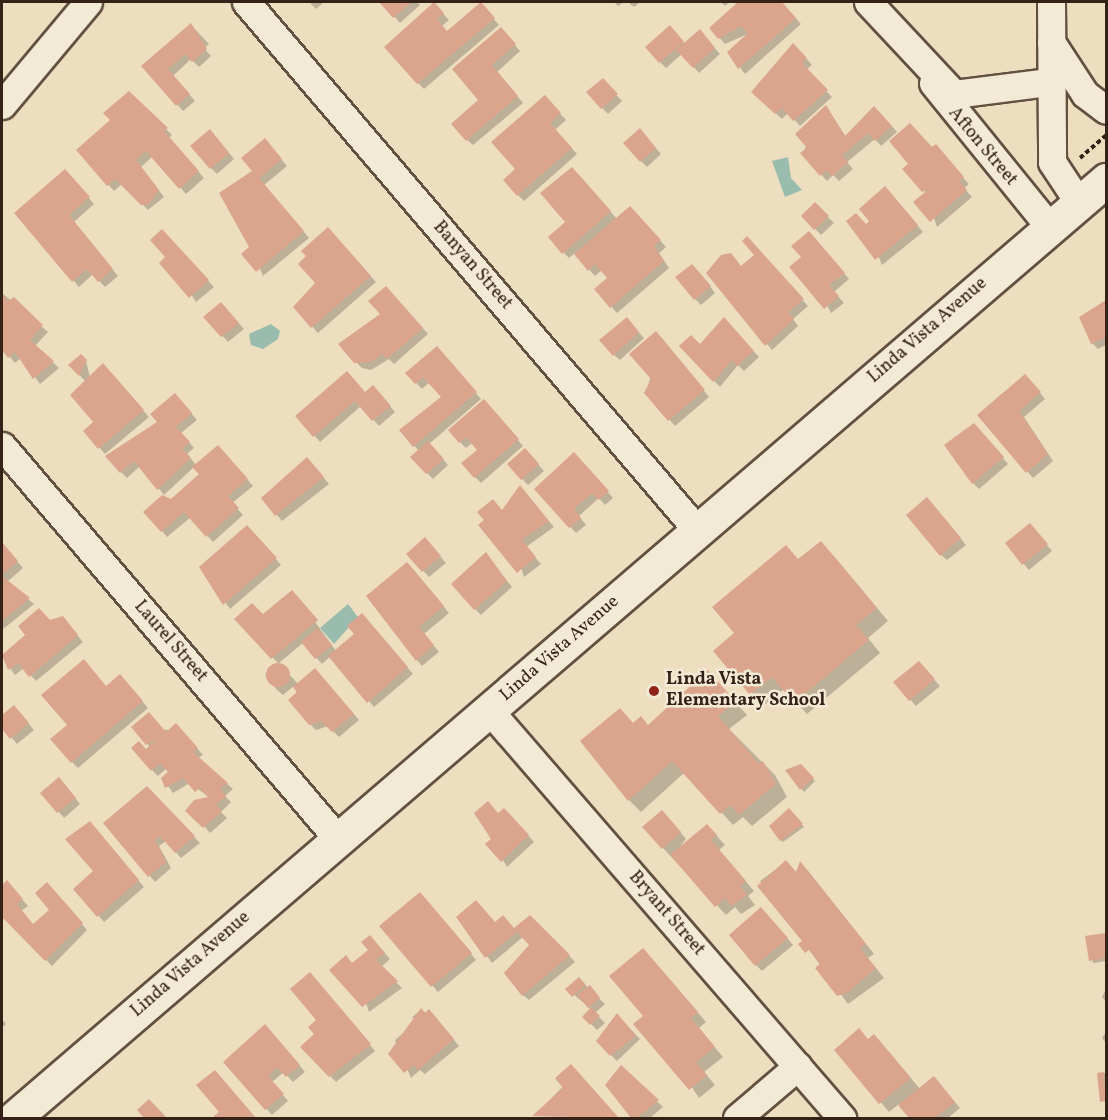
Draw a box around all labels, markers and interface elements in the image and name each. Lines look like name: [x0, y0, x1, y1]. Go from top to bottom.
street label: Afton Street: [943, 103, 1021, 191]
street label: Banyan Street: [428, 217, 516, 315]
street label: Linda Vista Avenue: [864, 273, 992, 389]
street label: Linda Vista Avenue: [496, 591, 624, 707]
street label: Laurel Street: [129, 597, 211, 687]
place label: Linda Vista Elementary School: [666, 670, 826, 712]
marker: Linda Vista Elementary School: [647, 684, 661, 698]
street label: Bryant Street: [623, 867, 709, 961]
street label: Linda Vista Avenue: [127, 907, 255, 1023]

